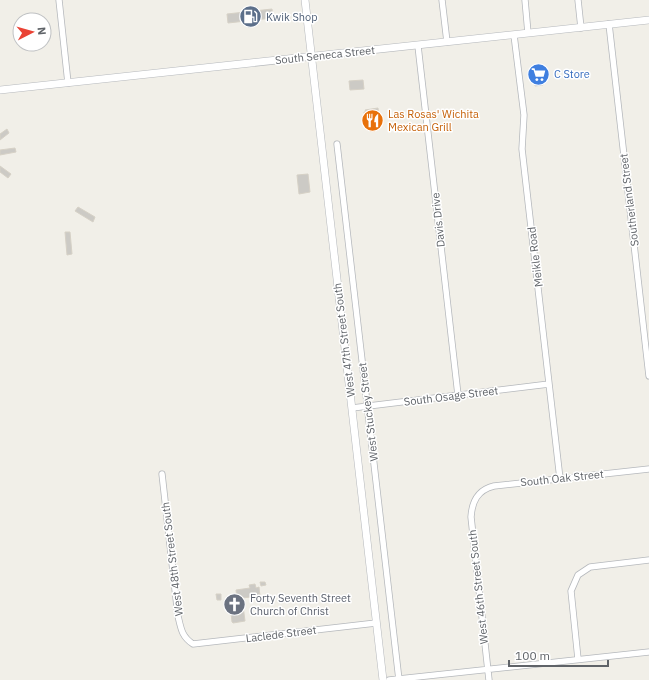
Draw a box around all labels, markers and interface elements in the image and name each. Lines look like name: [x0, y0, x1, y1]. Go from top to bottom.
fuel station icon: Kwik Shop: [238, 4, 264, 30]
place label: Kwik Shop: [266, 10, 318, 24]
north arrow: [12, 12, 52, 52]
text: N: [35, 26, 49, 36]
street label: South Seneca Street: [274, 43, 376, 67]
supermarket icon: C Store: [525, 61, 551, 87]
place label: C Store: [554, 67, 590, 81]
restaurant icon: Las Rosas' Wichita Mexican Grill: [359, 107, 385, 133]
place label: Las Rosas' Wichita Mexican Grill: [388, 107, 479, 134]
street label: Southerland Street: [616, 153, 642, 247]
street label: Davis Drive: [428, 192, 448, 248]
street label: Meikle Road: [524, 226, 546, 288]
street label: West 47th Street South: [330, 282, 358, 398]
street label: West Stuckey Street: [355, 362, 381, 462]
street label: South Osage Street: [403, 383, 499, 409]
street label: South Oak Street: [520, 467, 605, 489]
street label: West 48th Street South: [158, 501, 186, 617]
street label: West 46th Street South: [465, 529, 491, 645]
church icon: Forty Seventh Street Church of Christ: [222, 591, 248, 617]
place label: Forty Seventh Street Church of Christ: [250, 591, 351, 618]
street label: Laclede Street: [245, 623, 317, 645]
scale bar: [509, 642, 608, 668]
text: 100 m: [515, 648, 550, 663]

